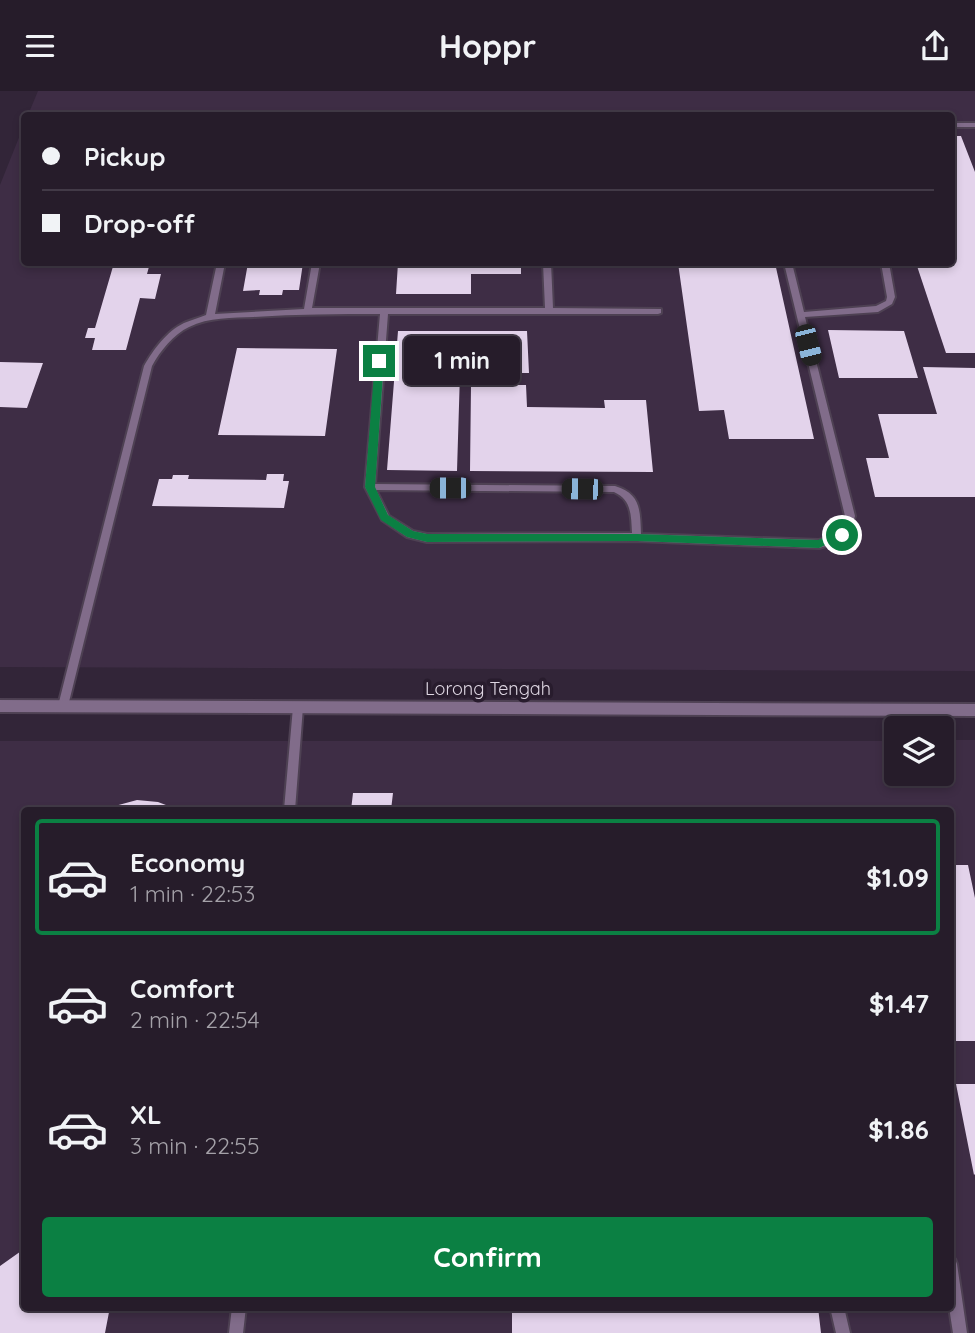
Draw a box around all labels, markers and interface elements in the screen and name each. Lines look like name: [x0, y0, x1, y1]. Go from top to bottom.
text: Hoppr: [439, 26, 536, 66]
icon: menu: [21, 27, 59, 65]
icon: share: [916, 27, 954, 65]
text: Pickup: [84, 140, 166, 173]
text: Drop-off: [84, 207, 195, 240]
car: [793, 322, 824, 368]
callout: 1 min: [404, 337, 519, 385]
route end: [363, 345, 395, 377]
text: 1 min: [434, 346, 490, 375]
car: [430, 478, 472, 499]
car: [561, 478, 604, 500]
route start: [826, 519, 858, 551]
street label: Lorong Tengah: [425, 677, 551, 700]
map controls: [884, 716, 954, 786]
button: layers: [884, 716, 954, 786]
icon: car: [46, 846, 109, 909]
text: Economy: [130, 846, 245, 879]
text: $1.09: [866, 861, 929, 894]
text: 1 min · 22:53: [130, 879, 255, 908]
icon: car: [46, 972, 109, 1035]
text: Comfort: [130, 972, 235, 1005]
text: $1.47: [869, 987, 929, 1020]
text: 2 min · 22:54: [130, 1005, 260, 1034]
icon: car: [46, 1098, 109, 1161]
text: XL: [130, 1098, 162, 1131]
text: $1.86: [868, 1113, 929, 1146]
text: 3 min · 22:55: [130, 1131, 259, 1160]
button: Confirm: [42, 1217, 933, 1297]

